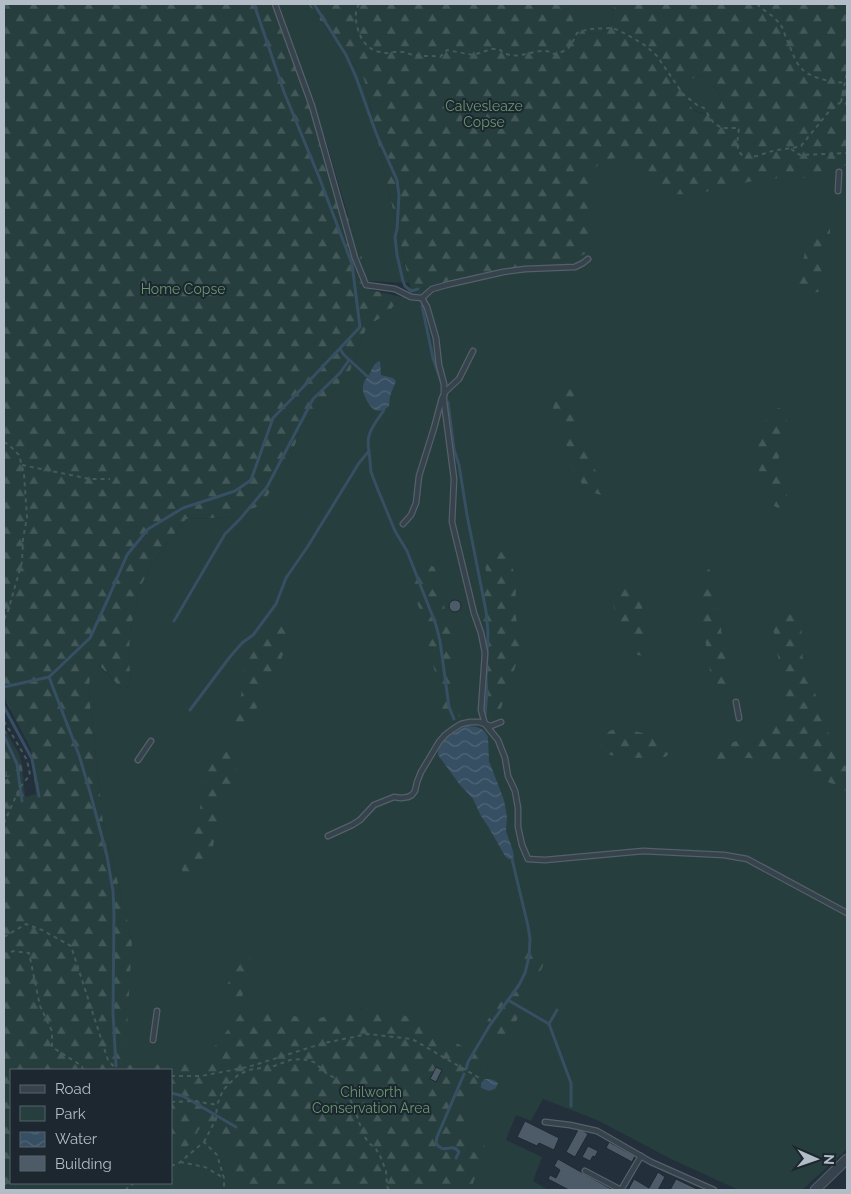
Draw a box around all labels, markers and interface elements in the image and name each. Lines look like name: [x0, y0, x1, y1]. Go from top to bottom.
park label: Calvesleaze Copse: [445, 98, 523, 130]
park label: Home Copse: [141, 281, 225, 297]
legend: [10, 1069, 172, 1184]
text: Road: [55, 1080, 91, 1098]
park label: Chilworth Conservation Area: [312, 1084, 430, 1116]
text: Park: [55, 1105, 86, 1123]
text: Water: [55, 1130, 98, 1148]
north arrow: [791, 1134, 841, 1184]
text: N: [821, 1154, 837, 1165]
text: Building: [55, 1155, 112, 1173]

